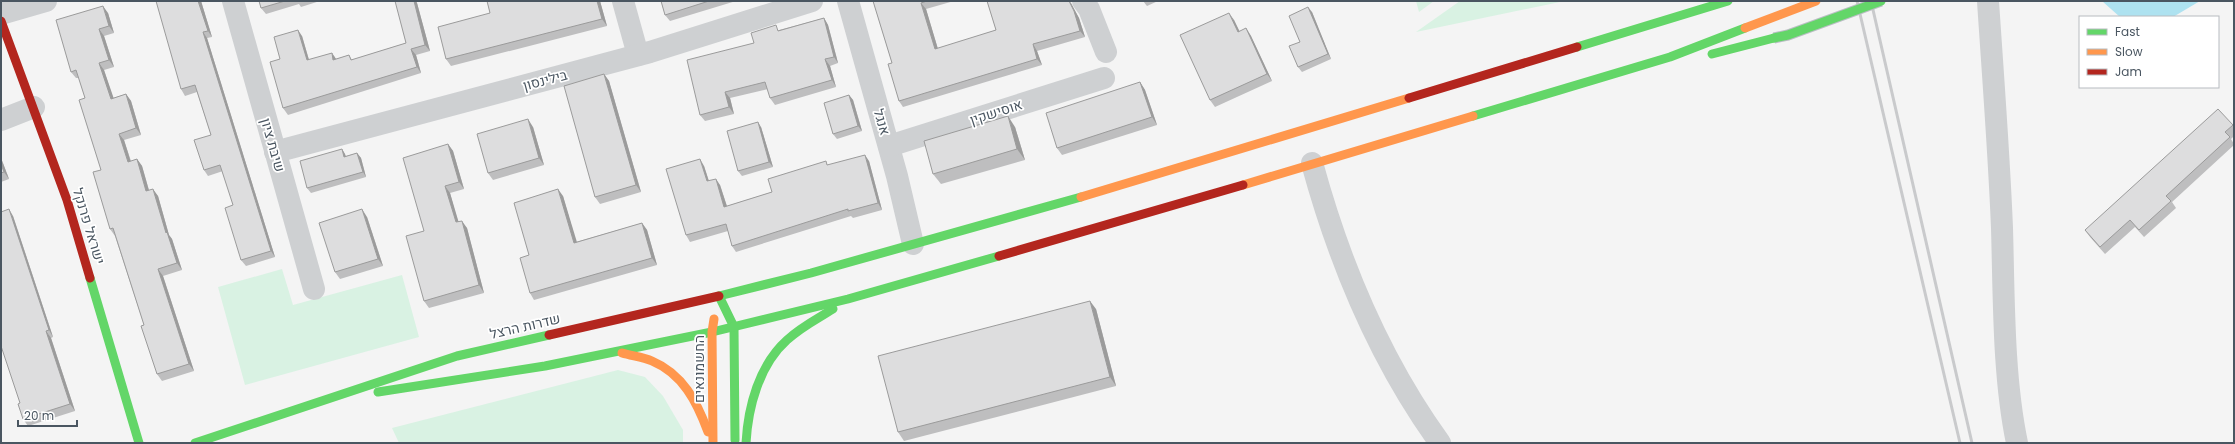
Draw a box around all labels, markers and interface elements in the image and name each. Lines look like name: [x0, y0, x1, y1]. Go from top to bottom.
legend: [2079, 16, 2219, 88]
text: Fast: [2115, 23, 2140, 40]
text: Slow: [2115, 43, 2143, 60]
text: Jam: [2115, 63, 2142, 80]
street label: בילינסון: [521, 64, 570, 96]
street label: אוסישקין: [967, 94, 1025, 130]
street label: אנגל: [869, 106, 895, 138]
street label: שיבת ציון: [256, 116, 290, 174]
street label: ישראל פרנקל: [68, 185, 110, 267]
street label: שדרות הרצל: [488, 308, 562, 344]
street label: החשמונאים: [689, 335, 709, 403]
scale bar: [18, 402, 77, 428]
text: 20 m: [24, 407, 54, 424]

